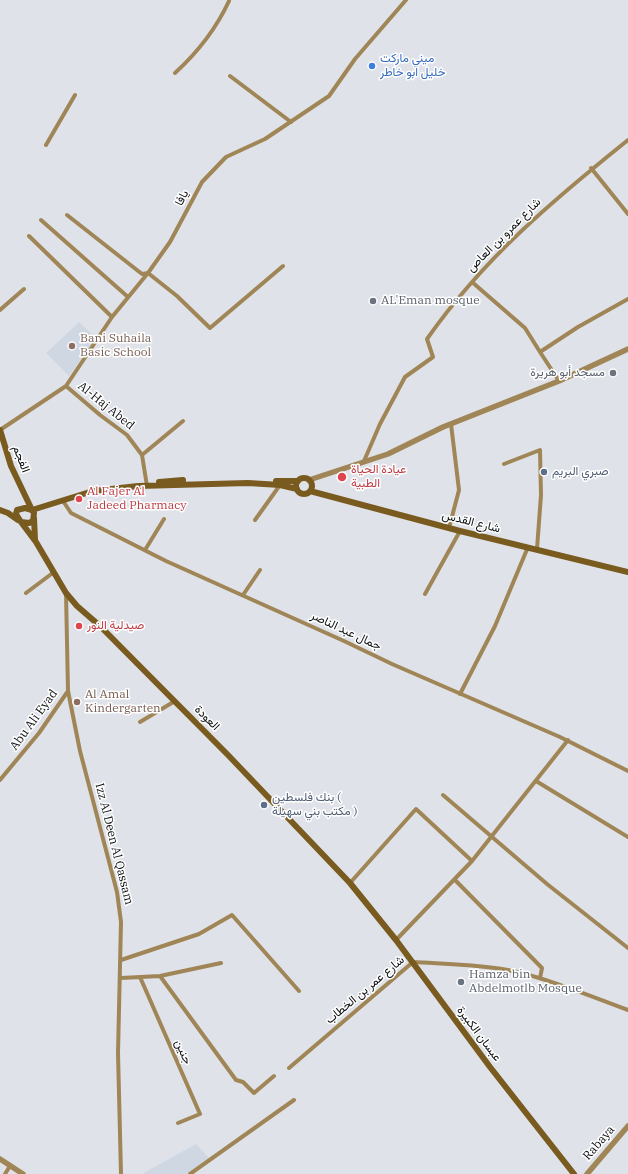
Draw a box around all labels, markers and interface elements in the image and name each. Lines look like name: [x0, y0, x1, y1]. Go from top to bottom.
place label: ميني ماركت خليل ابو خاطر: [380, 52, 446, 80]
marker: ميني ماركت خليل ابو خاطر: [367, 61, 377, 71]
street label: يافا: [172, 188, 192, 208]
street label: شارع عمرو بن العاص: [464, 195, 544, 275]
place label: AL'Eman mosque: [381, 294, 480, 308]
marker: AL'Eman mosque: [368, 296, 378, 306]
place label: Bani Suhaila Basic School: [80, 332, 151, 360]
marker: Bani Suhaila Basic School: [67, 341, 77, 351]
place label: مسجد أبو هريرة: [530, 366, 605, 380]
marker: مسجد أبو هريرة: [608, 368, 618, 378]
street label: Al-Haj Abed: [75, 379, 137, 433]
street label: الفجم: [9, 443, 33, 475]
place label: عيادة الحياة الطبية: [351, 463, 406, 491]
place label: صبري البريم: [552, 465, 608, 479]
marker: صبري البريم: [539, 467, 549, 477]
marker: عيادة الحياة الطبية: [336, 471, 348, 483]
place label: Al Fajer Al Jadeed Pharmacy: [87, 485, 187, 513]
marker: Al Fajer Al Jadeed Pharmacy: [74, 494, 84, 504]
street label: شارع القدس: [440, 508, 502, 536]
street label: جمال عبد الناصر: [308, 608, 384, 654]
place label: صيدلية النور: [87, 619, 144, 633]
marker: صيدلية النور: [74, 621, 84, 631]
street label: Abu Ali Eyad: [7, 687, 61, 753]
place label: Al Amal Kindergarten: [85, 688, 161, 716]
marker: Al Amal Kindergarten: [72, 697, 82, 707]
street label: العودة: [191, 702, 223, 734]
street label: Izz Al Deen Al Qassam: [92, 782, 136, 906]
place label: بنك فلسطين ( مكتب بني سهيلة ): [272, 791, 357, 819]
marker: بنك فلسطين ( مكتب بني سهيلة ): [259, 800, 269, 810]
street label: شارع عمر بن الخطاب: [323, 953, 407, 1027]
place label: Hamza bin Abdelmotlb Mosque: [469, 968, 582, 996]
marker: Hamza bin Abdelmotlb Mosque: [456, 977, 466, 987]
street label: عبسان الكبيرة: [454, 1004, 504, 1064]
street label: جنين: [171, 1037, 195, 1067]
street label: Rabaya: [580, 1123, 618, 1163]

